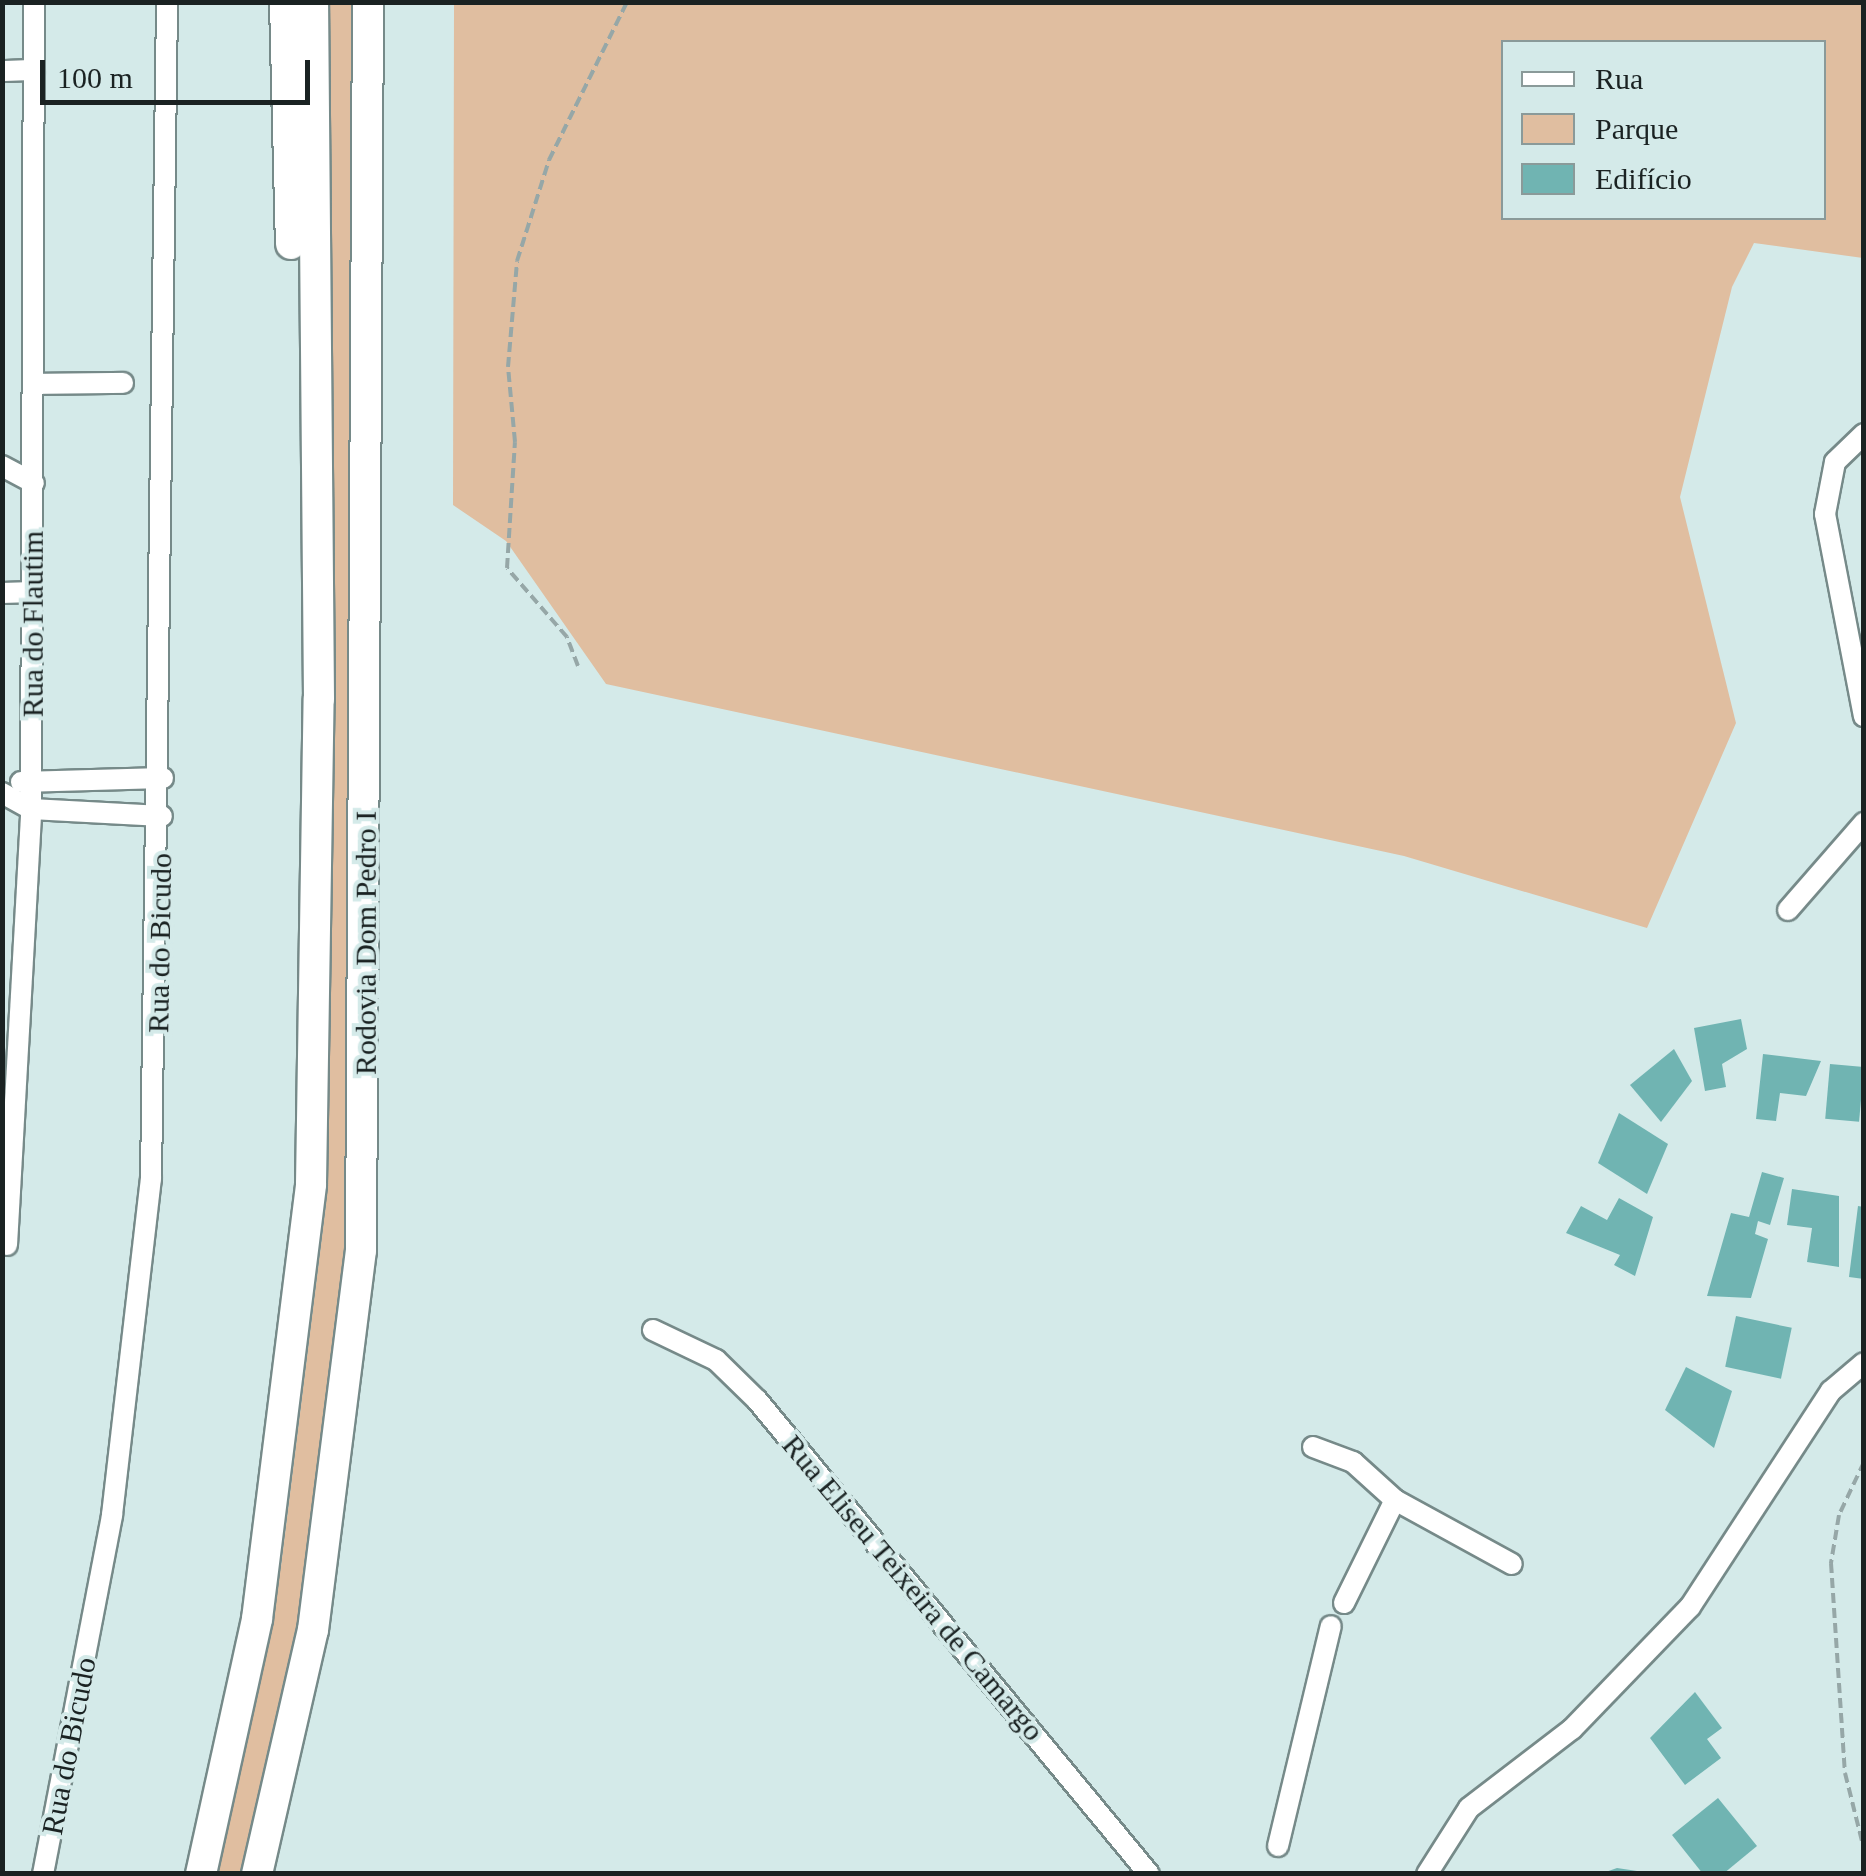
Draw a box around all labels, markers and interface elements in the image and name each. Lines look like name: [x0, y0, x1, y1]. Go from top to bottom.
scale bar: [45, 40, 315, 102]
legend: [1501, 40, 1826, 220]
text: 100 m: [57, 61, 133, 94]
text: Rua: [1595, 62, 1643, 95]
text: Parque: [1595, 112, 1678, 145]
text: Edifício: [1595, 162, 1692, 195]
street label: Rua do Flautim: [15, 531, 51, 717]
street label: Rodovia Dom Pedro I: [348, 811, 384, 1075]
street label: Rua do Bicudo: [140, 853, 180, 1033]
street label: Rua Eliseu Teixeira de Camargo: [774, 1427, 1052, 1749]
street label: Rua do Bicudo: [34, 1654, 104, 1838]

